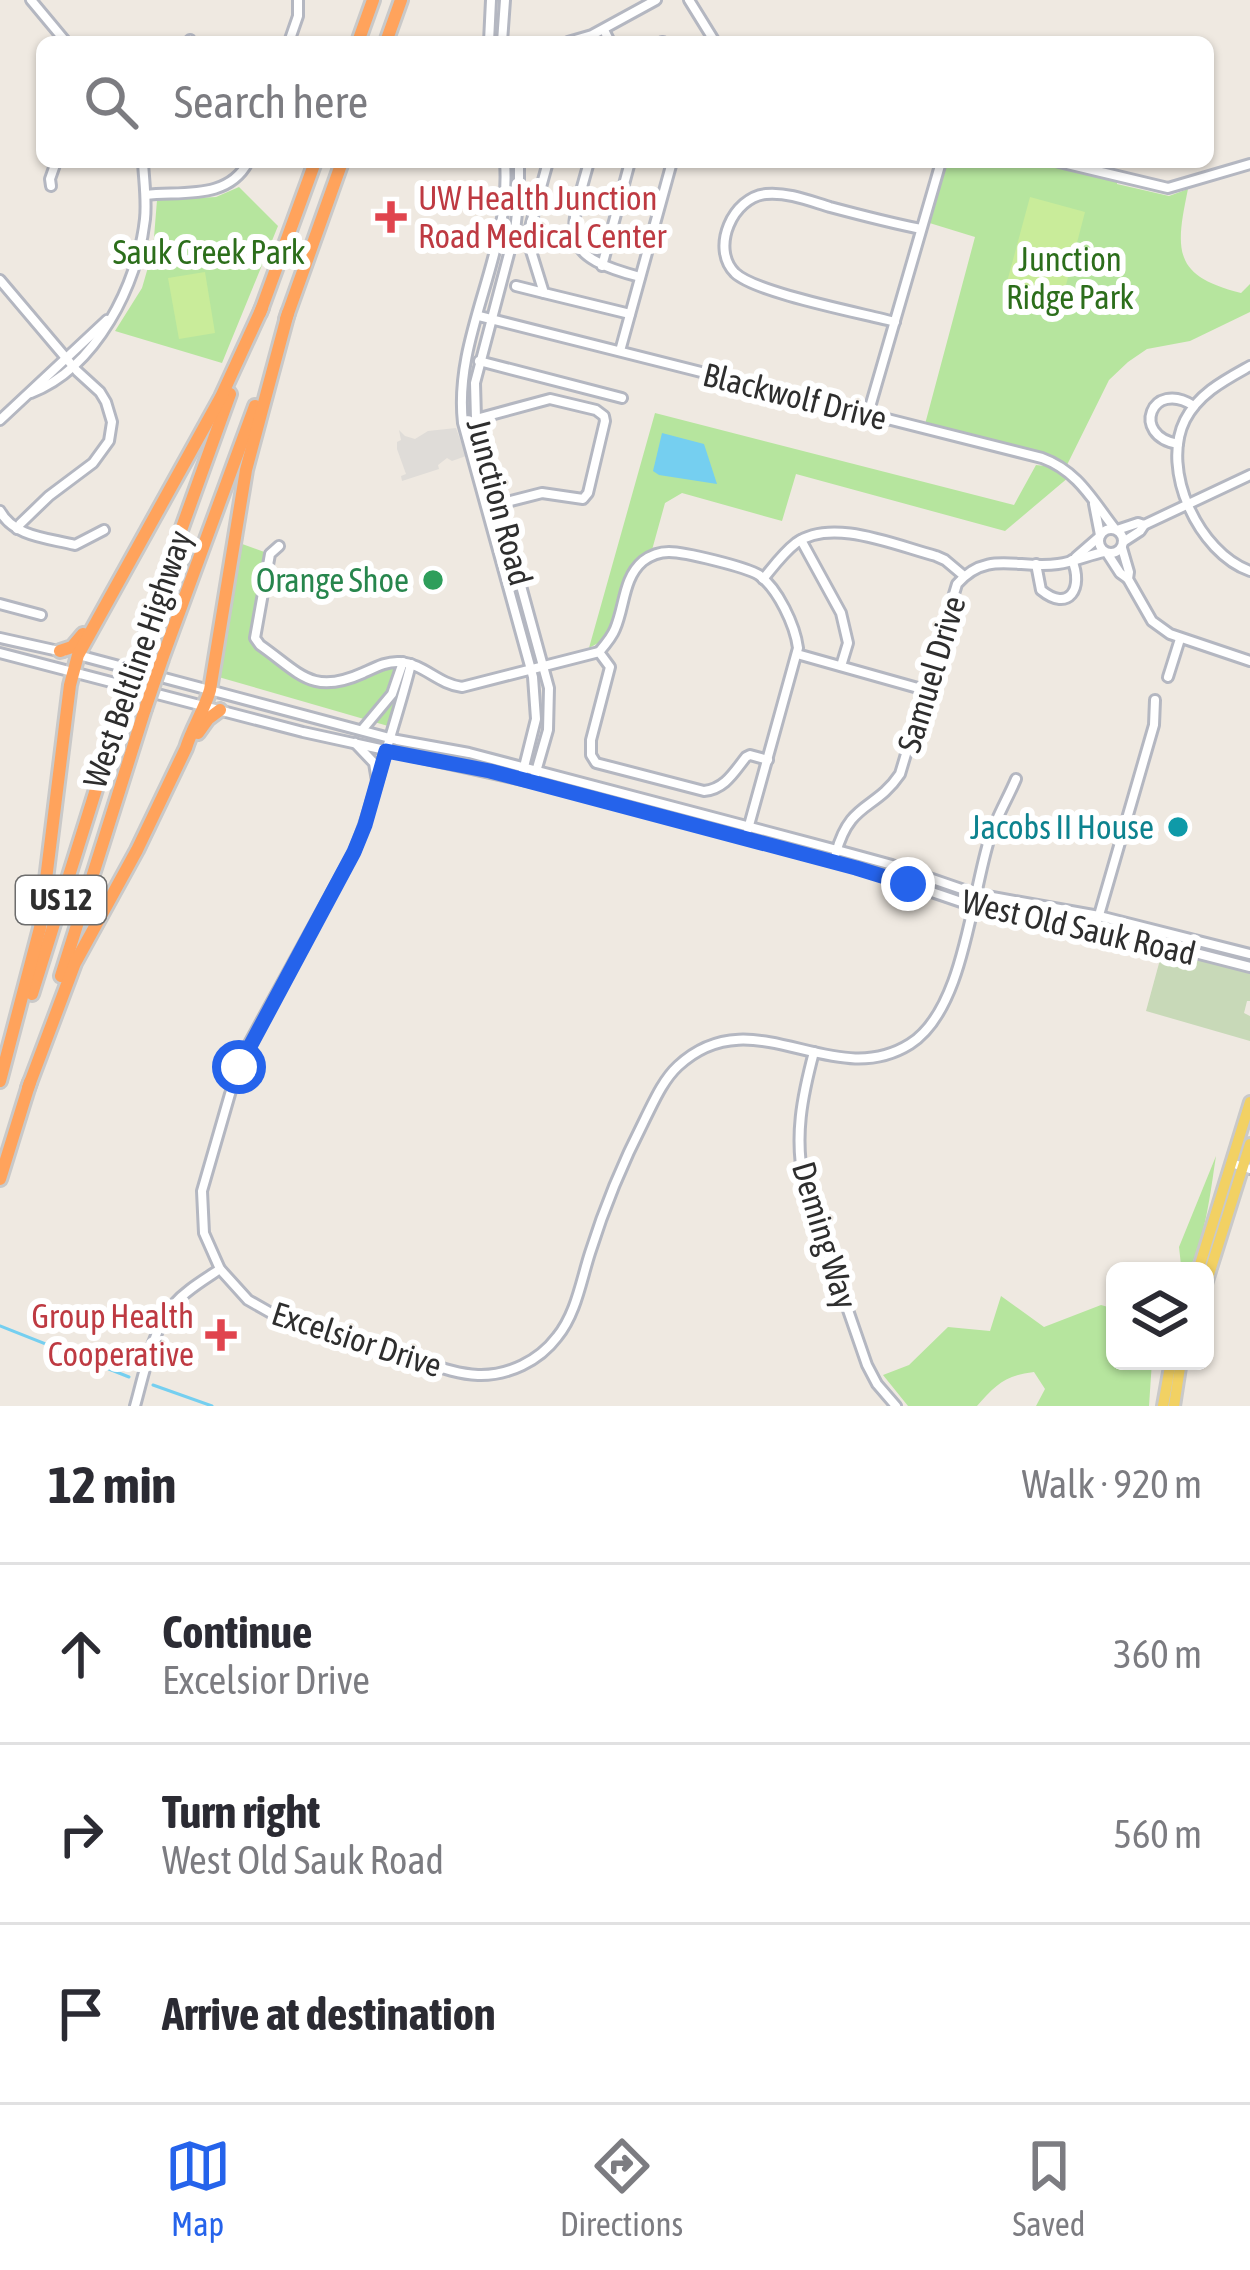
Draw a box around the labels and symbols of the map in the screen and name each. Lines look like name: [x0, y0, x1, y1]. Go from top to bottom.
place label: UW Health Junction Road Medical Center: [418, 179, 667, 255]
marker: UW Health Junction Road Medical Center: [375, 201, 407, 233]
park label: Sauk Creek Park: [113, 233, 305, 271]
park label: Junction Ridge Park: [1006, 240, 1134, 316]
street label: Blackwolf Drive: [699, 355, 891, 437]
street label: Junction Road: [460, 415, 540, 589]
street label: West Beltline Highway: [75, 525, 199, 793]
place label: Orange Shoe: [256, 561, 409, 599]
marker: Orange Shoe: [420, 567, 446, 593]
street label: Samuel Drive: [889, 591, 973, 757]
place label: Jacobs II House: [970, 808, 1154, 846]
marker: Jacobs II House: [1165, 814, 1191, 840]
route end: [881, 857, 935, 911]
road number: US 12: [16, 876, 106, 924]
street label: West Old Sauk Road: [958, 882, 1200, 972]
route start: [212, 1040, 266, 1094]
street label: Deming Way: [785, 1157, 865, 1313]
street label: Excelsior Drive: [267, 1294, 447, 1384]
place label: Group Health Cooperative: [31, 1297, 194, 1373]
marker: Group Health Cooperative: [205, 1319, 237, 1351]

